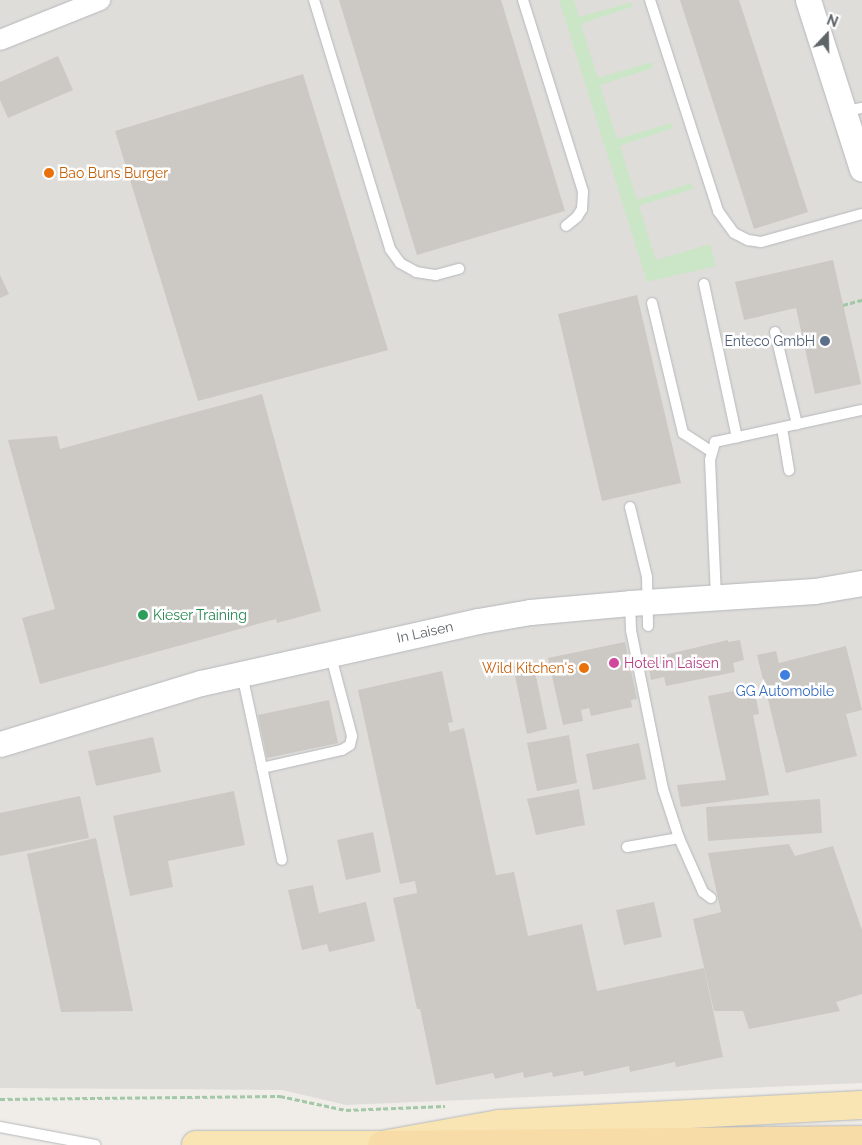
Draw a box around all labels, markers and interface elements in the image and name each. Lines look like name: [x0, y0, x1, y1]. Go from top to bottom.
north arrow: [802, 10, 852, 60]
text: N: [825, 12, 840, 30]
place label: Bao Buns Burger: [59, 165, 168, 181]
marker: Bao Buns Burger: [43, 167, 55, 179]
place label: Enteco GmbH: [724, 333, 815, 349]
marker: Enteco GmbH: [819, 335, 831, 347]
place label: Kieser Training: [153, 607, 248, 623]
marker: Kieser Training: [137, 609, 149, 621]
street label: In Laisen: [395, 618, 455, 646]
place label: Hotel in Laisen: [624, 655, 719, 671]
marker: Hotel in Laisen: [608, 657, 620, 669]
place label: Wild Kitchen's: [482, 660, 574, 676]
marker: Wild Kitchen's: [578, 662, 590, 674]
marker: GG Automobile: [779, 669, 791, 681]
place label: GG Automobile: [735, 683, 835, 699]

